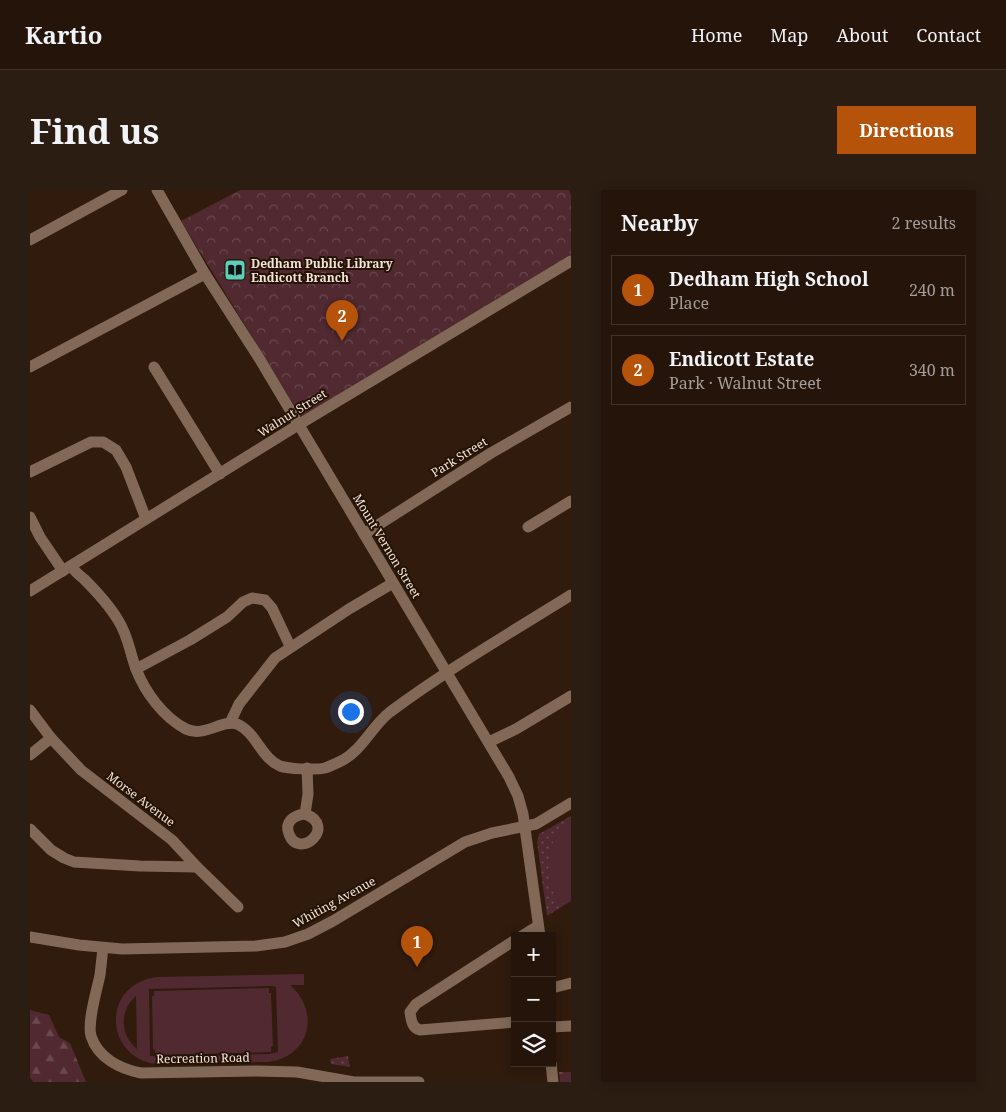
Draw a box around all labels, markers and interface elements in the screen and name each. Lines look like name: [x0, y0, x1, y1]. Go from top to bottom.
text: Kartio: [25, 18, 102, 51]
text: Home: [691, 23, 742, 47]
text: Map: [770, 23, 808, 47]
text: About: [836, 23, 888, 47]
text: Contact: [916, 23, 981, 47]
button: Directions: [837, 106, 976, 154]
text: Find us: [30, 107, 159, 154]
text: Nearby: [621, 209, 699, 237]
text: 2 results: [892, 212, 956, 234]
place label: Dedham Public Library Endicott Branch: [251, 255, 393, 286]
library icon: Dedham Public Library Endicott Branch: [223, 258, 247, 282]
text: Dedham High School: [669, 266, 869, 292]
text: 1: [633, 279, 643, 301]
text: 240 m: [909, 279, 955, 301]
text: Place: [669, 292, 709, 314]
pin: 2: [326, 300, 358, 341]
text: Endicott Estate: [669, 346, 814, 372]
text: 2: [633, 359, 643, 381]
text: 340 m: [909, 359, 955, 381]
text: Park · Walnut Street: [669, 372, 821, 394]
street label: Walnut Street: [254, 385, 330, 441]
street label: Park Street: [428, 433, 490, 481]
street label: Mount Vernon Street: [349, 490, 425, 602]
your location: [338, 699, 364, 725]
street label: Morse Avenue: [103, 768, 179, 830]
street label: Whiting Avenue: [290, 872, 378, 932]
pin: 1: [401, 926, 433, 967]
map controls: [511, 932, 556, 1067]
button: +: [511, 932, 556, 977]
button: −: [511, 977, 556, 1022]
button: layers: [511, 1022, 556, 1067]
street label: Recreation Road: [156, 1049, 251, 1067]

